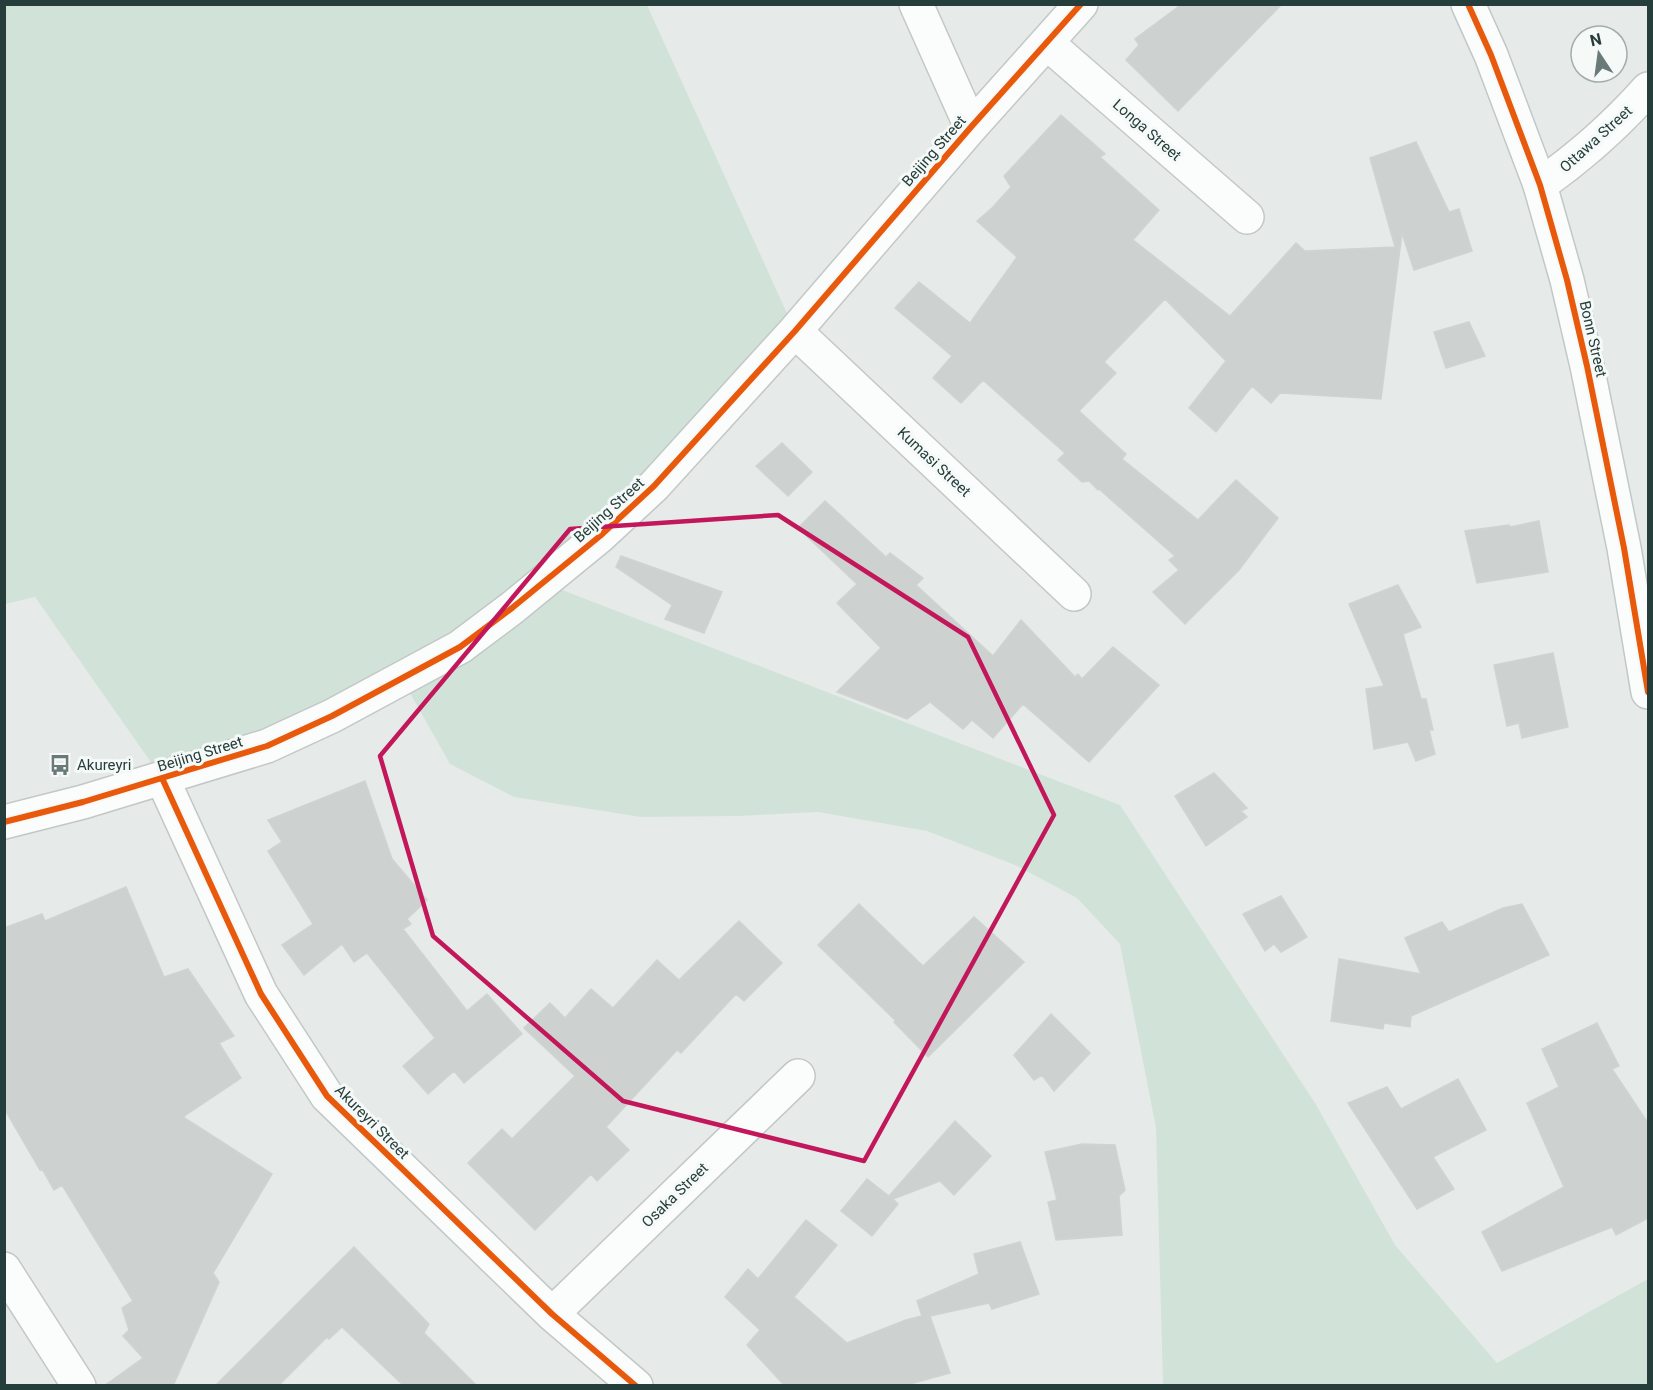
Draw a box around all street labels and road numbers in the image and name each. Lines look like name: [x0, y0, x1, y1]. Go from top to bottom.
street label: Longa Street: [1109, 95, 1185, 165]
street label: Ottawa Street: [1556, 102, 1636, 176]
street label: Beijing Street: [898, 112, 970, 190]
street label: Bonn Street: [1575, 299, 1611, 379]
street label: Kumasi Street: [894, 424, 974, 501]
street label: Beijing Street: [570, 474, 648, 546]
street label: Beijing Street: [155, 732, 245, 775]
street label: Akureyri Street: [331, 1081, 413, 1163]
street label: Osaka Street: [638, 1159, 712, 1231]

